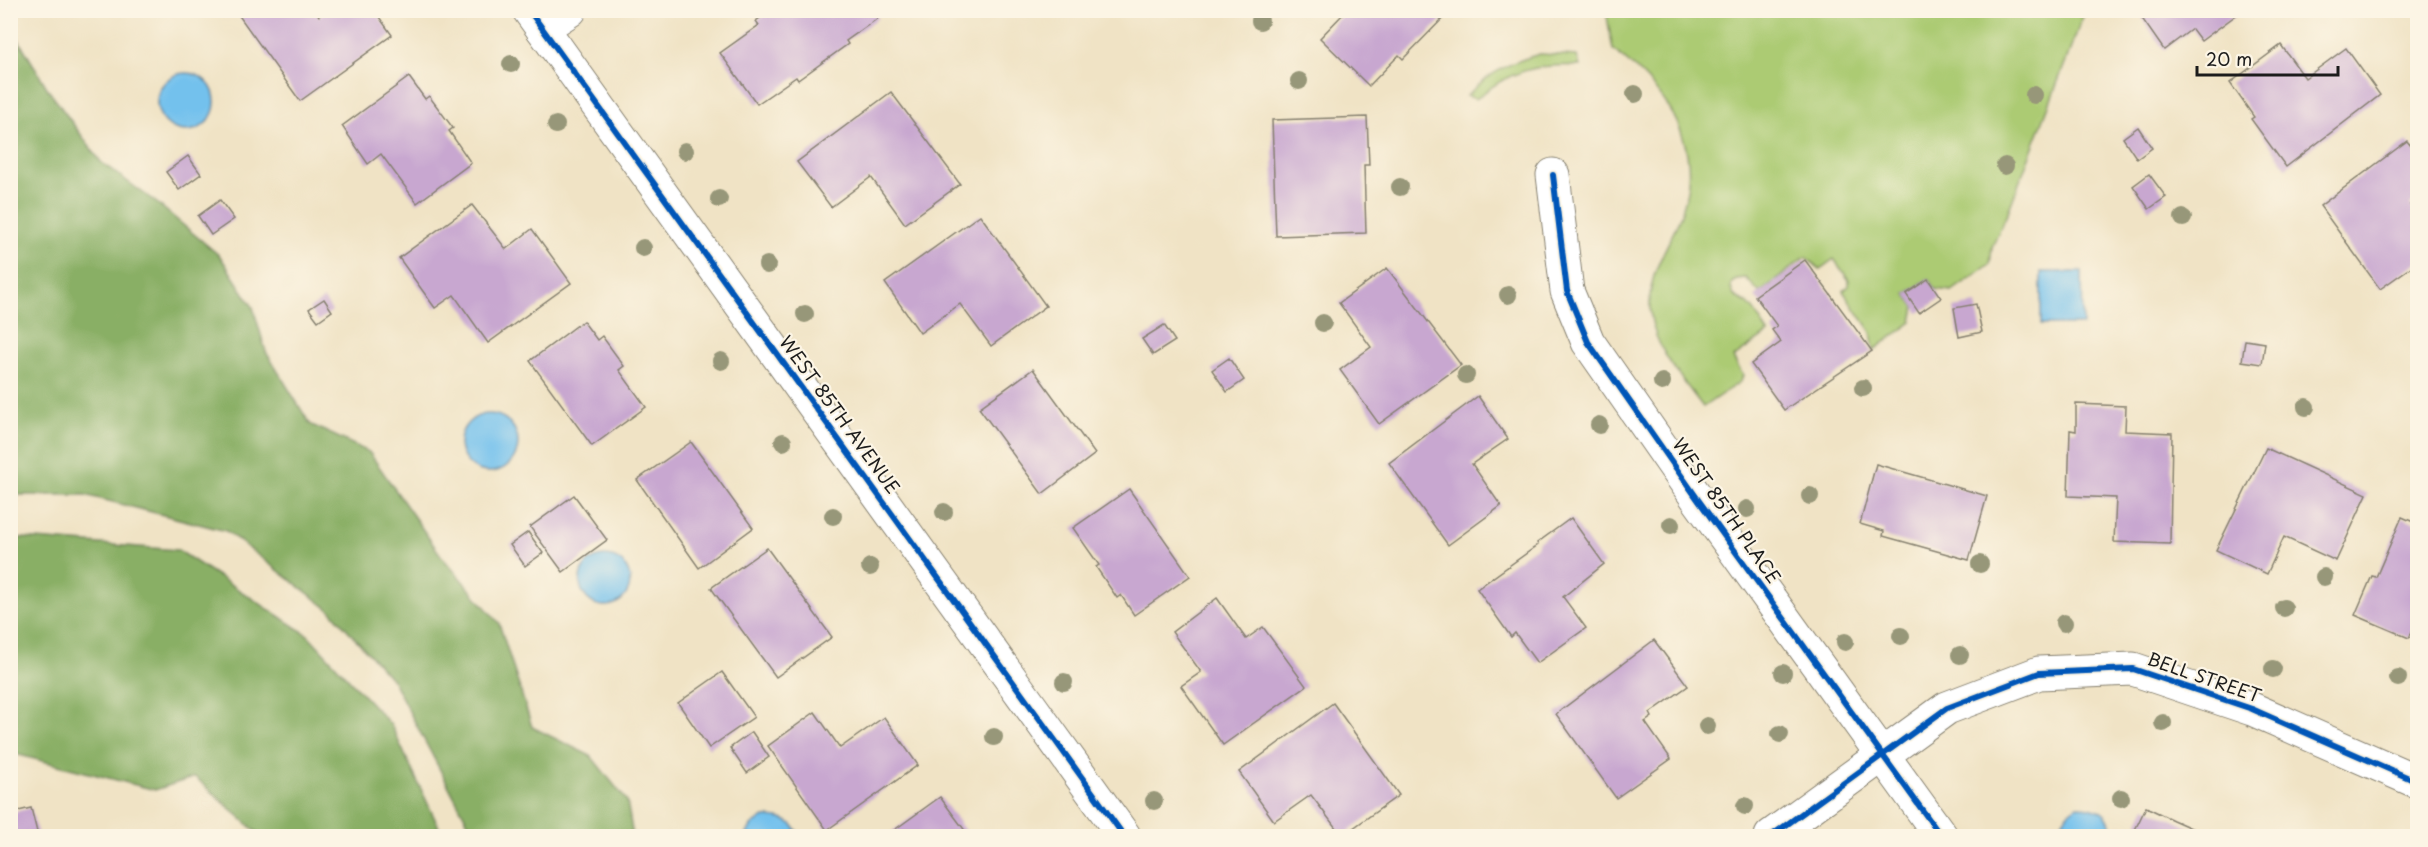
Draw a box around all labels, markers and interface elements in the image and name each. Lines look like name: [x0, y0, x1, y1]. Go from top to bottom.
scale bar: [2197, 39, 2338, 77]
text: 20 m: [2206, 45, 2252, 72]
street label: WEST 85TH AVENUE: [774, 329, 907, 499]
street label: WEST 85TH PLACE: [1667, 432, 1788, 589]
street label: BELL STREET: [2144, 644, 2266, 709]

